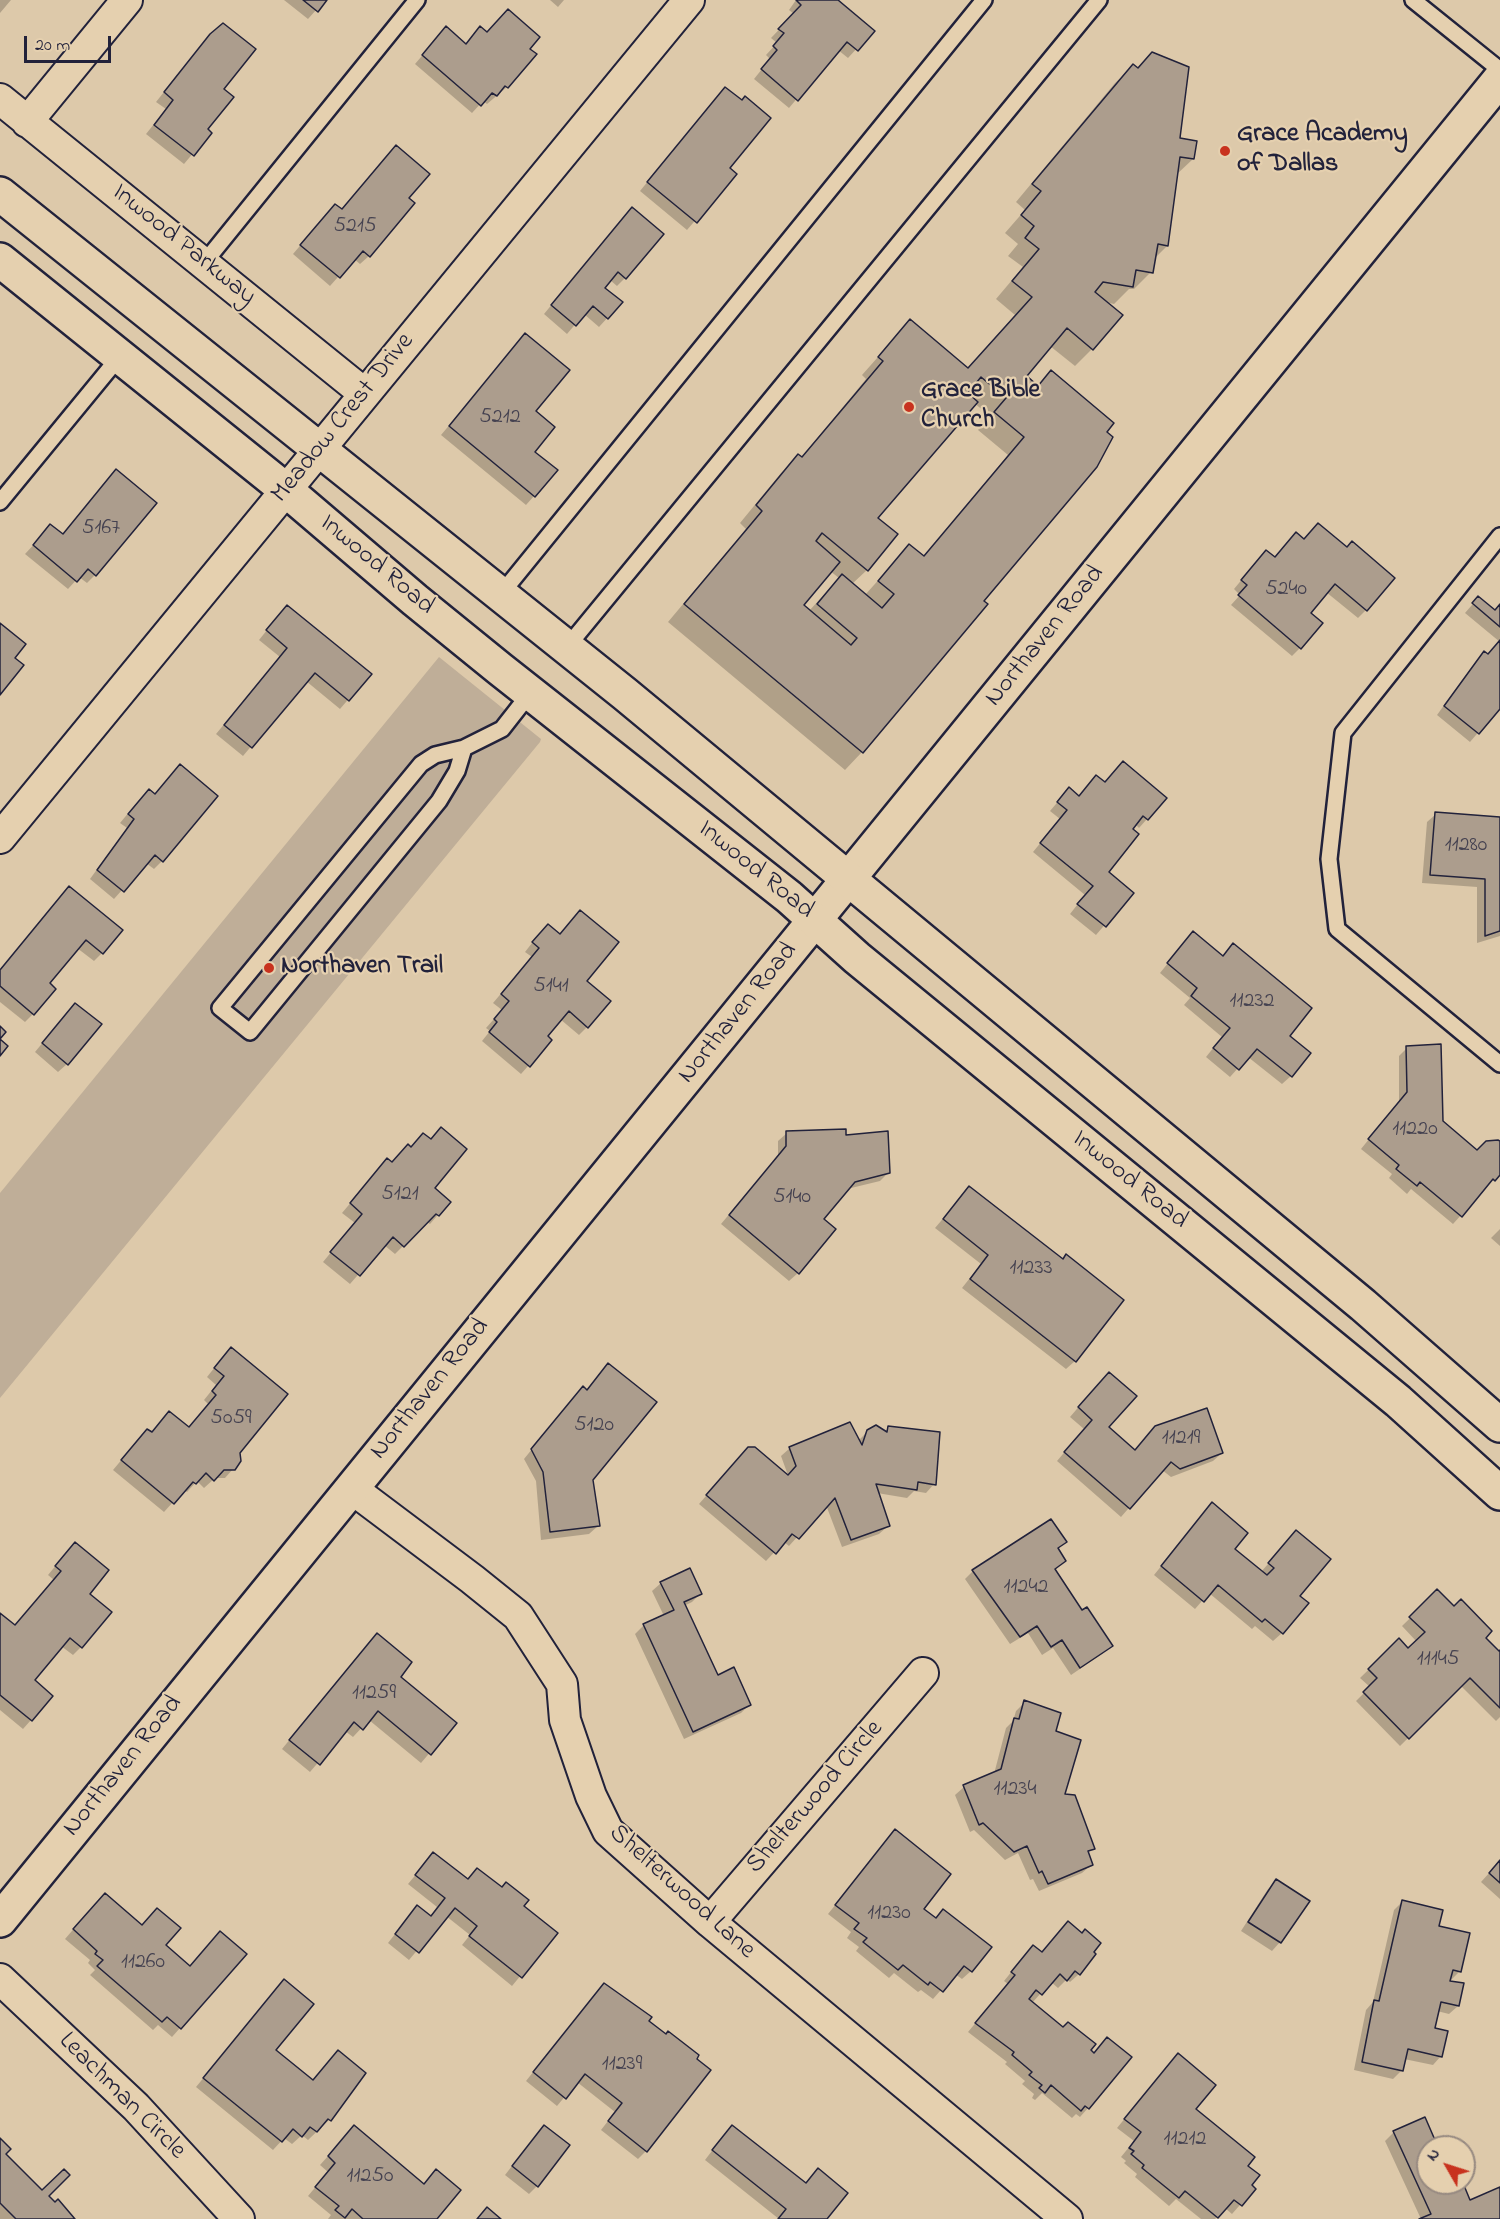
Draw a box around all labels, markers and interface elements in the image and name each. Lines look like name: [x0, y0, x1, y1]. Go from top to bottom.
scale bar: [27, 24, 114, 62]
text: 20 m: [35, 33, 70, 59]
place label: Grace Academy of Dallas: [1237, 120, 1408, 182]
marker: Grace Academy of Dallas: [1218, 144, 1232, 158]
street label: Inwood Parkway: [105, 178, 261, 314]
house number: 5215: [333, 214, 377, 240]
street label: Meadow Crest Drive: [266, 328, 422, 510]
place label: Grace Bible Church: [921, 376, 1040, 437]
marker: Grace Bible Church: [902, 400, 916, 414]
house number: 5212: [479, 405, 521, 431]
street label: Inwood Road: [312, 509, 440, 623]
house number: 5167: [82, 516, 120, 542]
street label: Northaven Road: [980, 560, 1112, 714]
house number: 5240: [1265, 577, 1307, 603]
street label: Inwood Road: [691, 815, 819, 927]
house number: 11280: [1445, 833, 1487, 859]
street label: Northaven Road: [673, 937, 805, 1091]
place label: Northaven Trail: [281, 952, 443, 984]
marker: Northaven Trail: [262, 961, 276, 975]
house number: 5141: [533, 974, 569, 1000]
house number: 11232: [1230, 989, 1274, 1015]
house number: 11220: [1392, 1117, 1438, 1143]
street label: Inwood Road: [1065, 1125, 1193, 1237]
house number: 5121: [381, 1182, 419, 1208]
house number: 5140: [773, 1185, 811, 1211]
house number: 11233: [1009, 1256, 1053, 1282]
street label: Northaven Road: [365, 1313, 497, 1467]
house number: 5059: [210, 1406, 252, 1432]
house number: 5120: [574, 1413, 614, 1439]
house number: 11219: [1162, 1426, 1200, 1452]
house number: 11242: [1004, 1575, 1048, 1601]
house number: 11145: [1417, 1647, 1459, 1673]
house number: 11259: [352, 1681, 396, 1707]
street label: Northaven Road: [58, 1690, 190, 1844]
street label: Shelterwood Circle: [741, 1715, 891, 1881]
house number: 11234: [993, 1777, 1037, 1803]
street label: Shelterwood Lane: [601, 1819, 761, 1967]
house number: 11230: [867, 1901, 911, 1927]
house number: 11260: [121, 1950, 165, 1976]
street label: Leachman Circle: [51, 2027, 191, 2167]
house number: 11239: [602, 2052, 642, 2078]
house number: 11212: [1164, 2127, 1206, 2153]
north arrow: [1416, 2135, 1476, 2195]
text: N: [1421, 2143, 1446, 2167]
house number: 11250: [346, 2164, 394, 2190]

